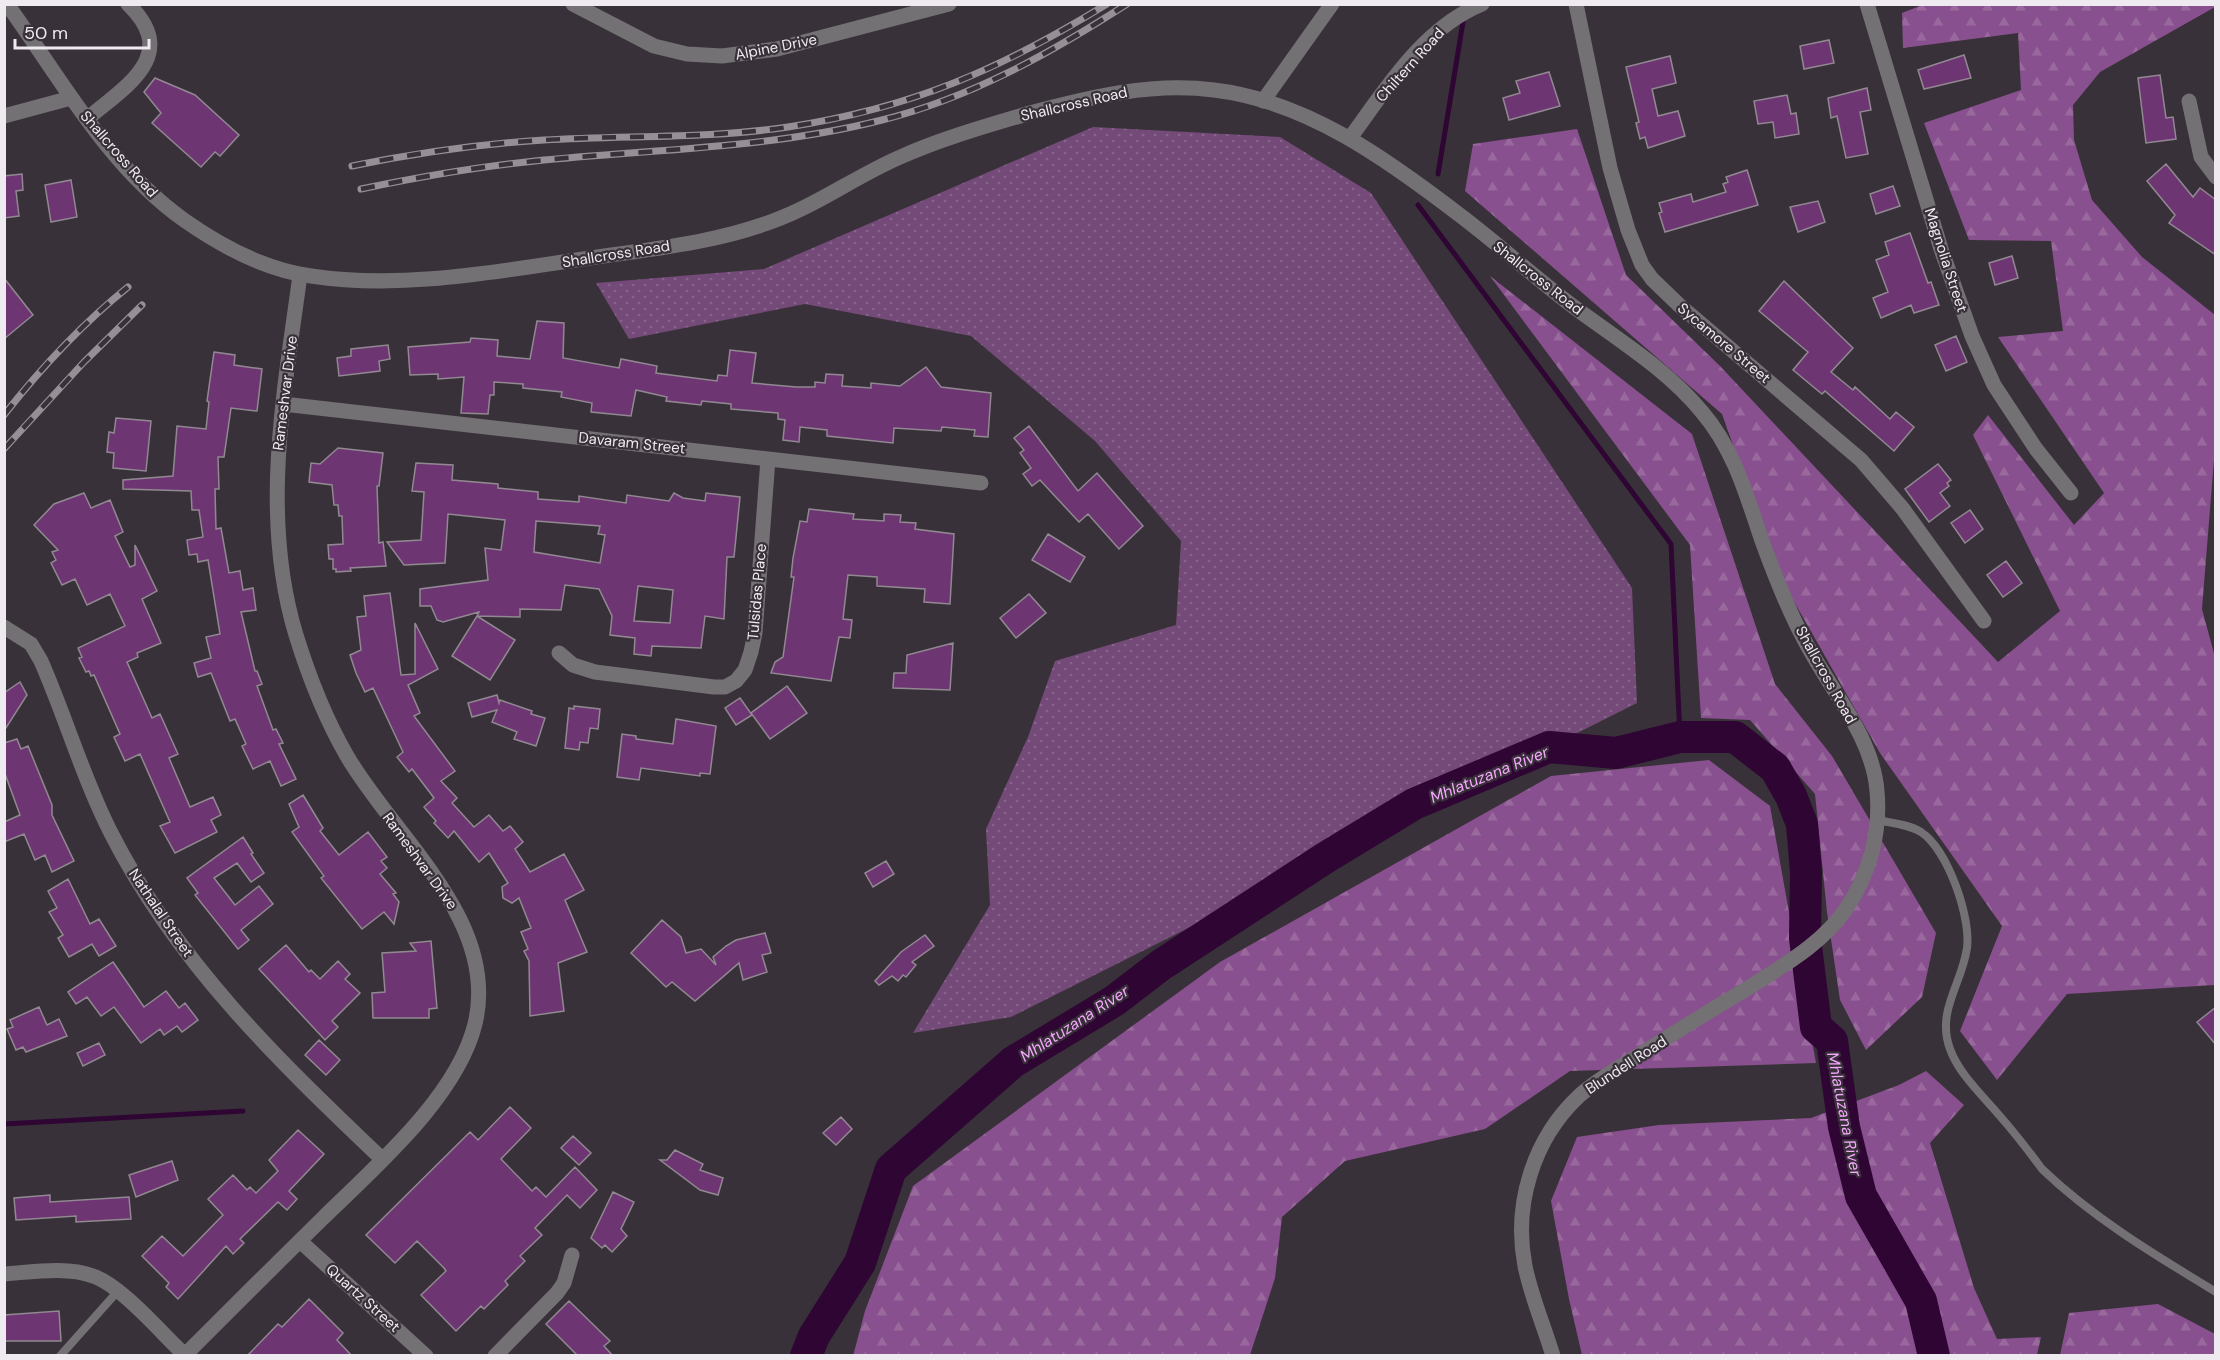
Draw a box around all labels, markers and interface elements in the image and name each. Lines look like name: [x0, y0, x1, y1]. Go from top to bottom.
scale bar: [15, 12, 148, 50]
text: 50 m: [24, 21, 68, 45]
street label: Chiltern Road: [1371, 24, 1449, 106]
street label: Alpine Drive: [733, 29, 819, 65]
street label: Shallcross Road: [1019, 82, 1129, 126]
street label: Shallcross Road: [76, 106, 162, 202]
street label: Magnolia Street: [1920, 205, 1972, 315]
street label: Shallcross Road: [561, 236, 671, 272]
street label: Shallcross Road: [1489, 237, 1587, 319]
street label: Sycamore Street: [1673, 298, 1775, 388]
street label: Rameshvar Drive: [268, 334, 302, 452]
street label: Davaram Street: [578, 427, 687, 459]
street label: Tulsidas Place: [743, 543, 771, 641]
street label: Shallcross Road: [1791, 623, 1861, 727]
water label: Mhlatuzana River: [1427, 741, 1553, 808]
street label: Rameshvar Drive: [378, 808, 462, 914]
street label: Nathalal Street: [124, 865, 198, 961]
water label: Mhlatuzana River: [1016, 980, 1134, 1067]
street label: Blundell Road: [1582, 1031, 1670, 1099]
water label: Mhlatuzana River: [1822, 1050, 1867, 1179]
street label: Quartz Street: [322, 1259, 404, 1337]

